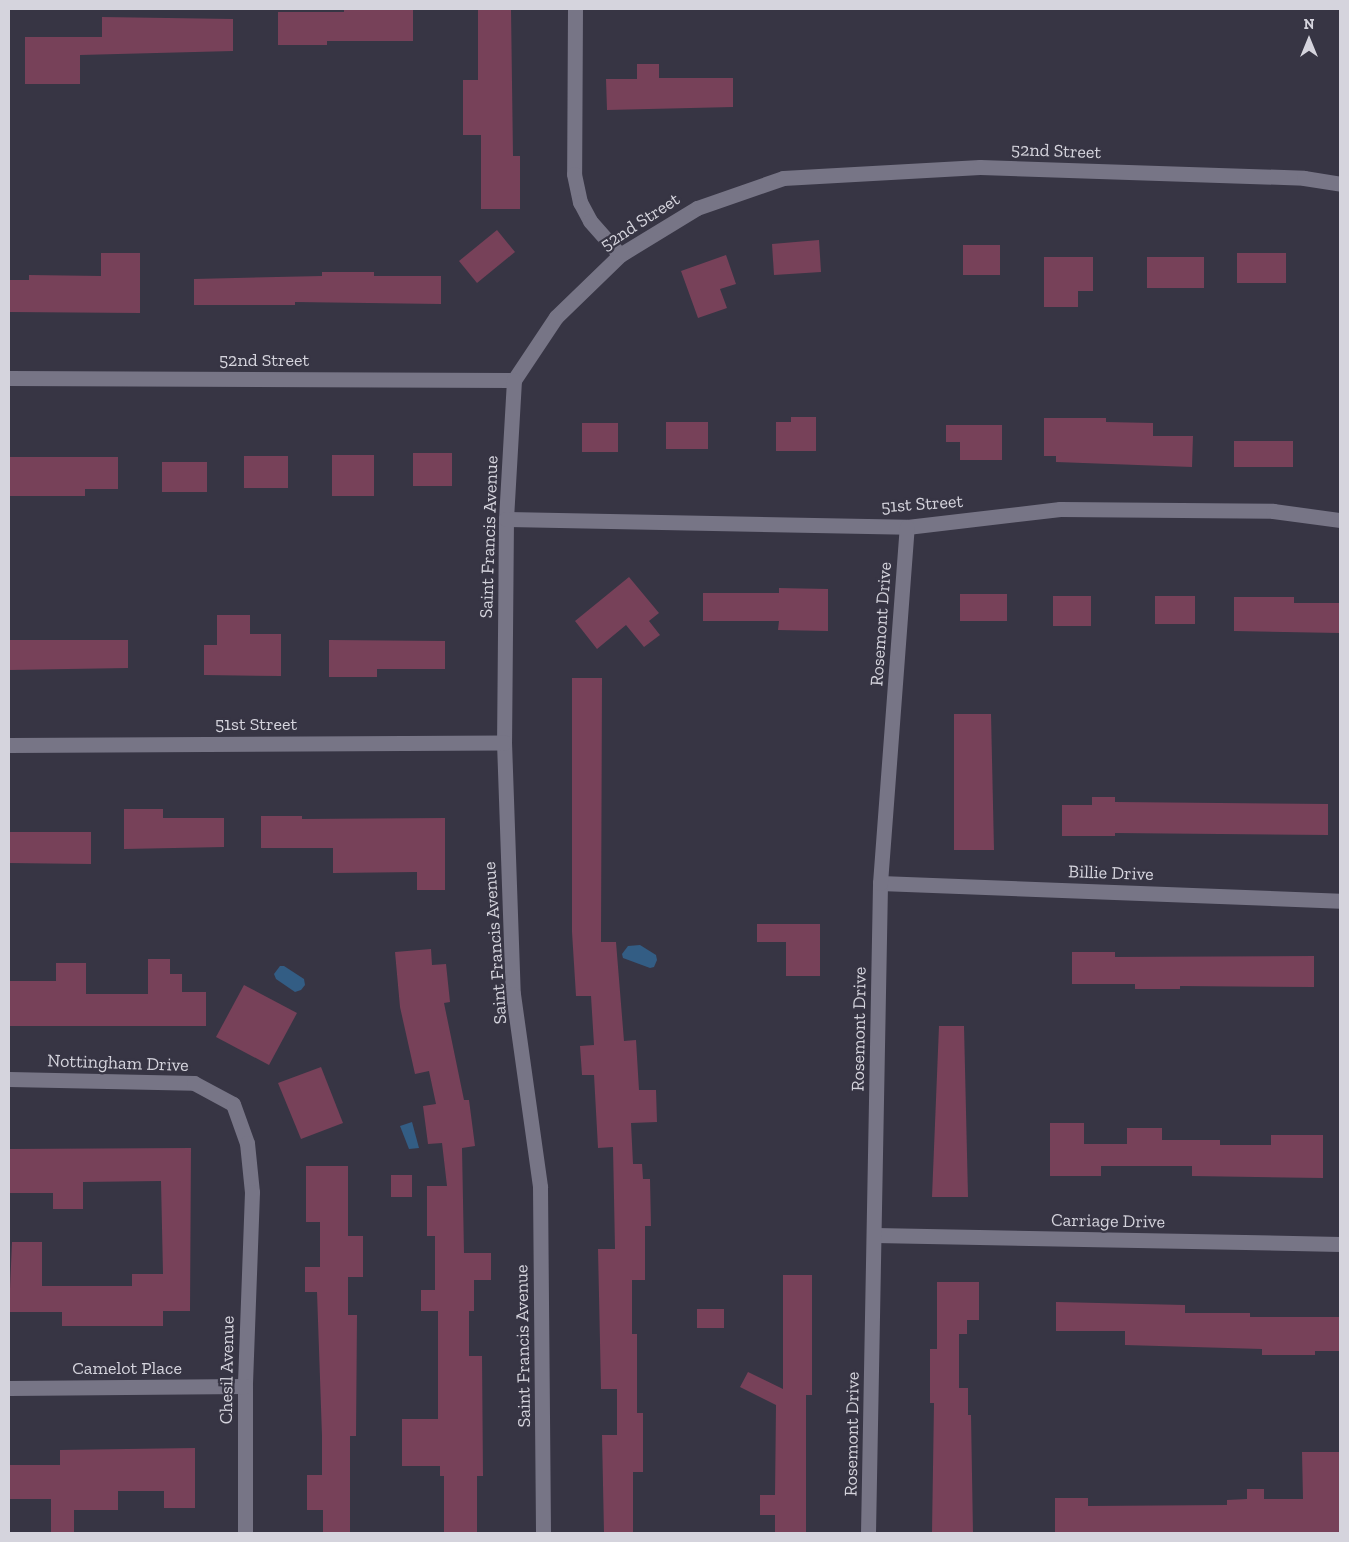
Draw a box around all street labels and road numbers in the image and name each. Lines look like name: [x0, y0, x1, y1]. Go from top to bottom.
street label: 52nd Street: [1011, 139, 1101, 163]
street label: 52nd Street: [596, 188, 684, 256]
street label: 52nd Street: [219, 349, 309, 371]
street label: Saint Francis Avenue: [475, 455, 503, 619]
street label: 51st Street: [880, 490, 964, 518]
street label: Rosemont Drive: [866, 561, 896, 687]
street label: 51st Street: [215, 713, 297, 735]
street label: Saint Francis Avenue: [479, 861, 511, 1025]
street label: Billie Drive: [1068, 861, 1154, 885]
street label: Rosemont Drive: [847, 966, 871, 1092]
street label: Nottingham Drive: [47, 1050, 189, 1076]
street label: Carriage Drive: [1051, 1209, 1165, 1233]
street label: Saint Francis Avenue: [511, 1264, 535, 1428]
street label: Chesil Avenue: [215, 1315, 239, 1425]
street label: Camelot Place: [72, 1357, 182, 1379]
street label: Rosemont Drive: [840, 1371, 864, 1497]

